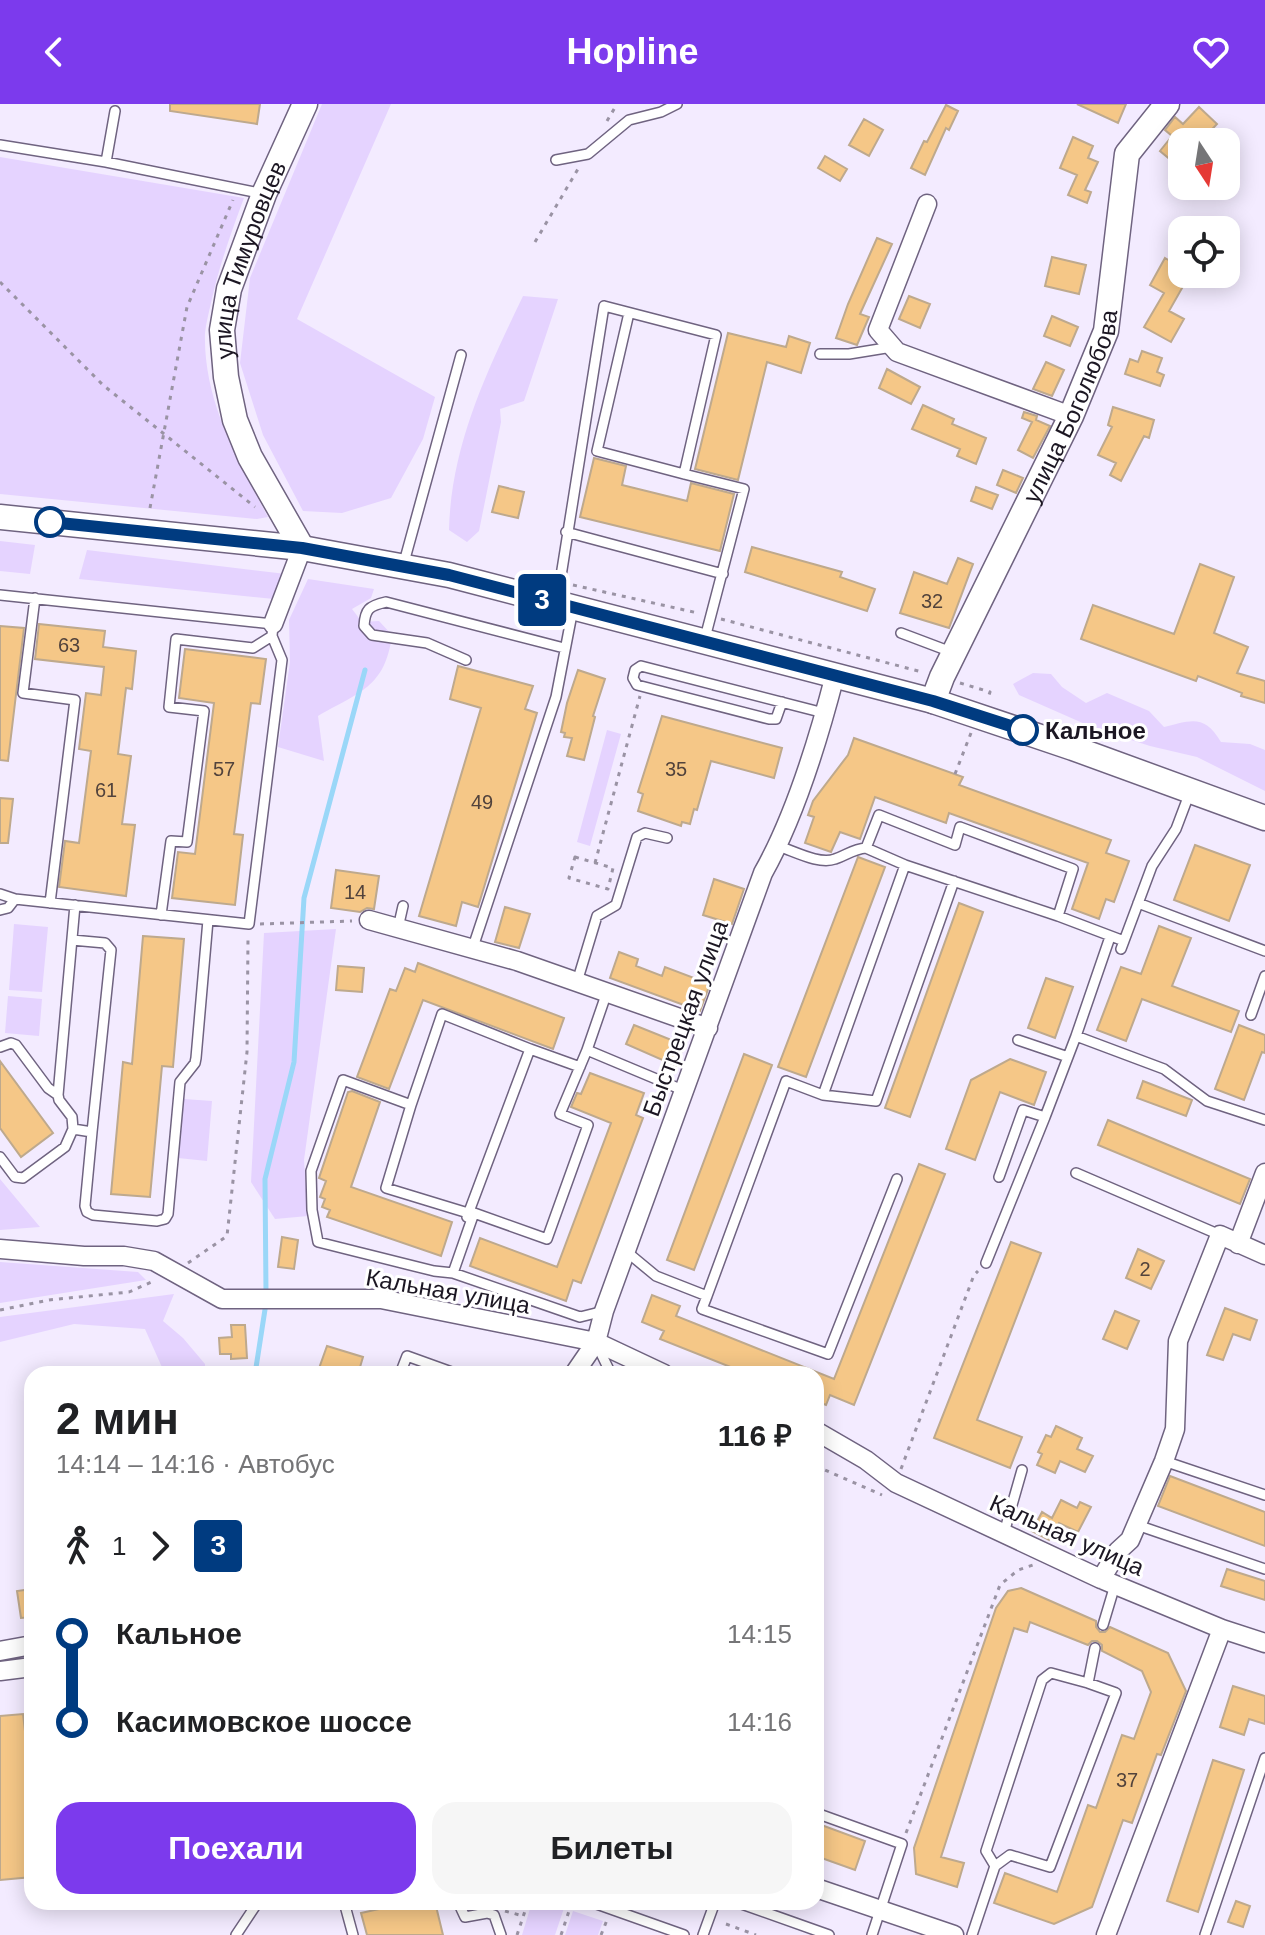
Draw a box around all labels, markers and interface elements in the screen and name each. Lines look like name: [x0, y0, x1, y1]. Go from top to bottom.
icon: back: [32, 30, 76, 74]
icon: heart: [1189, 30, 1233, 74]
text: Hopline: [567, 31, 699, 72]
north arrow: [1168, 128, 1240, 200]
map controls: [1168, 128, 1240, 288]
street label: улица Тимуровцев: [208, 157, 291, 361]
button: locate: [1168, 216, 1240, 288]
street label: улица Боголюбова: [1017, 308, 1122, 507]
unlabelled marker: [35, 507, 65, 537]
line badge: 3: [516, 574, 568, 626]
text: 3: [534, 584, 550, 615]
house number: 32: [921, 590, 943, 612]
house number: 63: [58, 634, 80, 656]
marker: Кальное: [1008, 715, 1038, 745]
place label: Кальное: [1045, 717, 1146, 744]
house number: 57: [213, 758, 235, 780]
house number: 35: [665, 758, 687, 780]
house number: 61: [95, 779, 117, 801]
house number: 49: [471, 791, 493, 813]
house number: 14: [344, 881, 366, 903]
street label: Быстрецкая улица: [637, 916, 733, 1120]
house number: 2: [1139, 1258, 1151, 1280]
street label: Кальная улица: [364, 1263, 533, 1319]
text: 2 мин: [56, 1394, 179, 1443]
text: 116 ₽: [718, 1419, 792, 1452]
text: 14:14 – 14:16 · Автобус: [56, 1449, 335, 1479]
street label: Кальная улица: [986, 1489, 1149, 1581]
icon: walk: [56, 1524, 100, 1568]
icon: forward: [138, 1524, 182, 1568]
text: 3: [210, 1530, 226, 1561]
text: 1: [112, 1531, 126, 1561]
text: Кальное: [116, 1617, 242, 1650]
text: 14:15: [727, 1619, 792, 1649]
text: Касимовское шоссе: [116, 1705, 412, 1738]
text: 14:16: [727, 1707, 792, 1737]
house number: 37: [1116, 1769, 1138, 1791]
button: Поехали: [56, 1802, 416, 1894]
button: Билеты: [432, 1802, 792, 1894]

